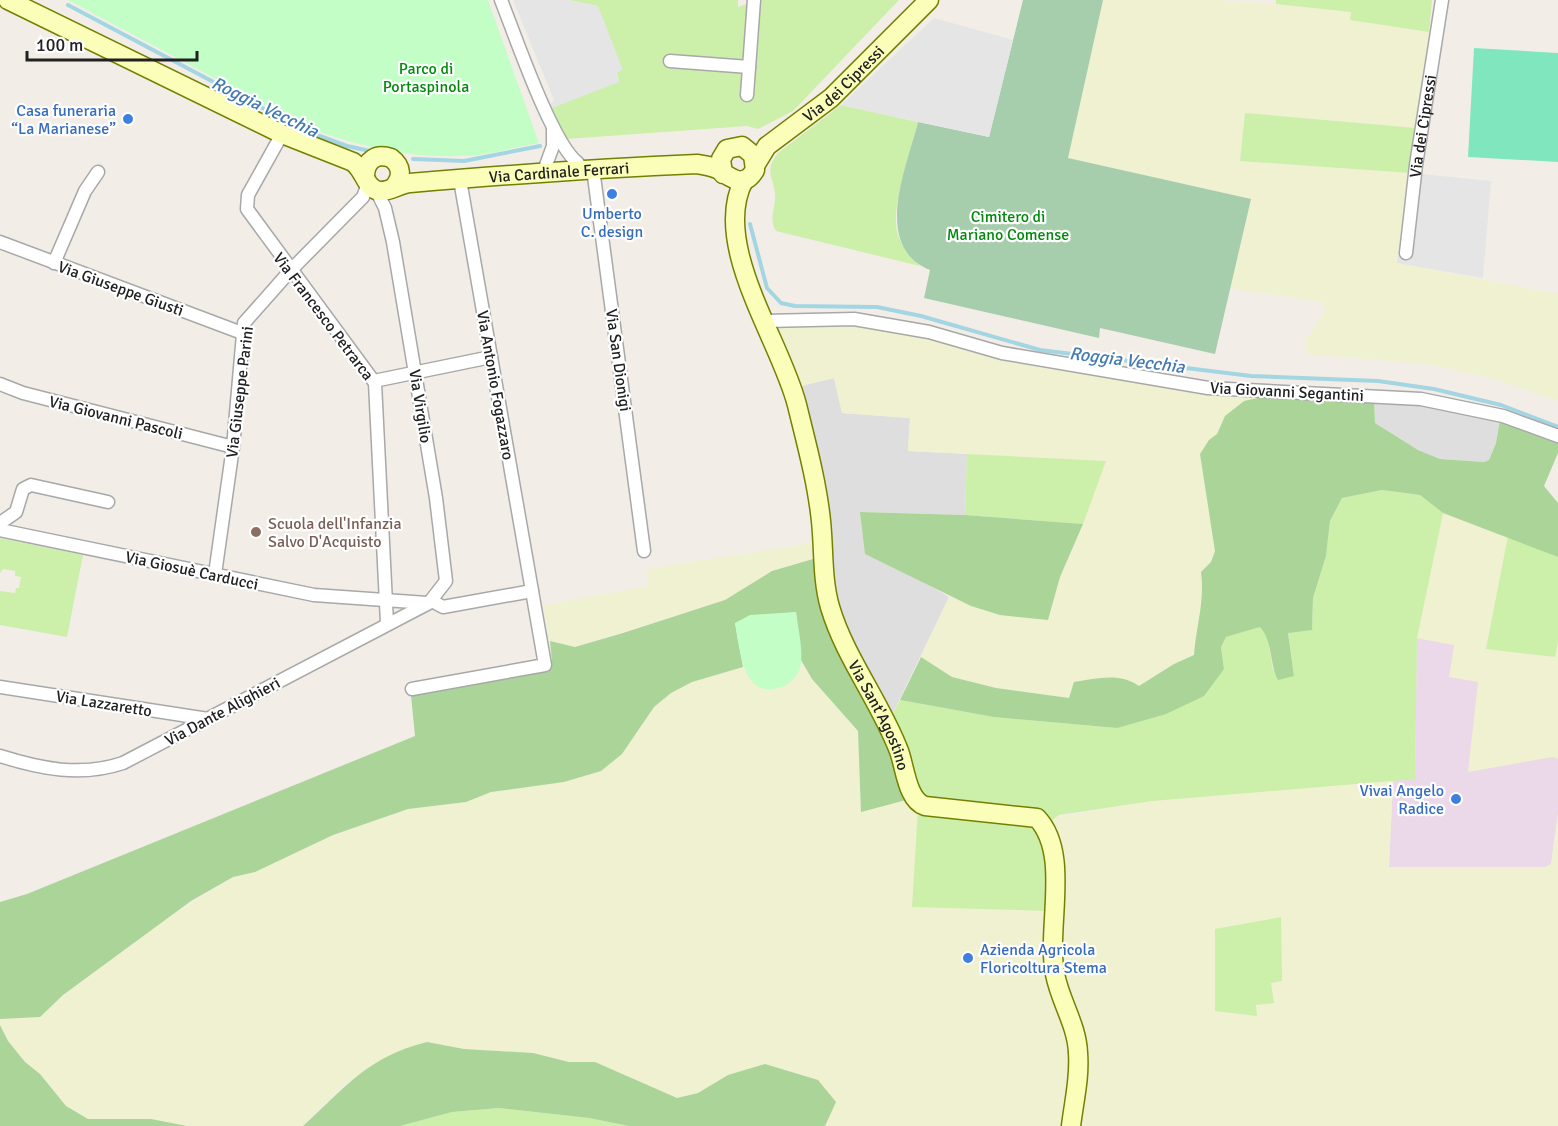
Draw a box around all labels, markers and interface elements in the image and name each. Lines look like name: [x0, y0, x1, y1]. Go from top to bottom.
scale bar: [27, 24, 196, 62]
text: 100 m: [36, 34, 83, 56]
street label: Via dei Cipressi: [799, 41, 889, 127]
park label: Parco di Portaspinola: [383, 59, 469, 97]
water label: Roggia Vecchia: [208, 72, 323, 143]
street label: Via dei Cipressi: [1406, 73, 1441, 179]
place label: Casa funeraria “La Marianese”: [11, 101, 116, 139]
marker: Casa funeraria “La Marianese”: [121, 112, 135, 126]
street label: Via Cardinale Ferrari: [488, 158, 630, 188]
marker: Umberto C. design: [605, 187, 619, 201]
place label: Umberto C. design: [581, 204, 643, 242]
park label: Cimitero di Mariano Comense: [947, 207, 1069, 245]
street label: Via Francesco Petrarca: [269, 249, 378, 384]
street label: Via Giuseppe Giusti: [55, 257, 186, 321]
street label: Via San Dionigi: [601, 308, 635, 413]
street label: Via Antonio Fogazzaro: [472, 309, 518, 461]
street label: Via Giuseppe Parini: [222, 325, 258, 459]
water label: Roggia Vecchia: [1068, 342, 1187, 378]
street label: Via Virgilio: [404, 368, 436, 444]
street label: Via Giovanni Segantini: [1210, 378, 1364, 406]
street label: Via Giovanni Pascoli: [47, 392, 185, 444]
place label: Scuola dell'Infanzia Salvo D'Acquisto: [268, 514, 402, 552]
marker: Scuola dell'Infanzia Salvo D'Acquisto: [249, 525, 263, 539]
street label: Via Giosuè Carducci: [123, 547, 260, 595]
street label: Via Sant'Agostino: [843, 657, 913, 772]
street label: Via Dante Alighieri: [161, 673, 284, 751]
street label: Via Lazzaretto: [54, 687, 153, 721]
place label: Vivai Angelo Radice: [1360, 781, 1444, 819]
marker: Vivai Angelo Radice: [1449, 792, 1463, 806]
place label: Azienda Agricola Floricoltura Stema: [980, 940, 1107, 978]
marker: Azienda Agricola Floricoltura Stema: [961, 951, 975, 965]

